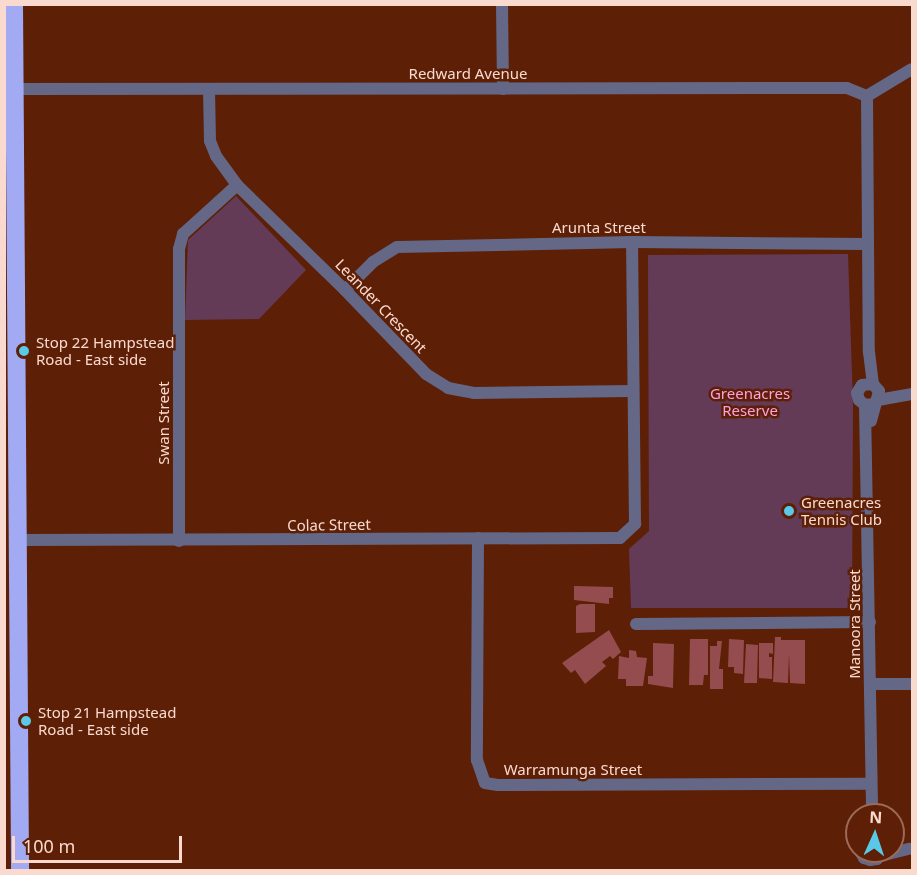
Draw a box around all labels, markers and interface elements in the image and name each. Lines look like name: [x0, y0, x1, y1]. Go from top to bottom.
street label: Redward Avenue: [409, 65, 527, 83]
street label: Arunta Street: [552, 219, 646, 237]
street label: Leander Crescent: [332, 255, 430, 357]
place label: Stop 22 Hampstead Road - East side: [36, 333, 174, 368]
marker: Stop 22 Hampstead Road - East side: [17, 344, 31, 358]
street label: Swan Street: [155, 381, 173, 465]
park label: Greenacres Reserve: [710, 384, 790, 419]
place label: Greenacres Tennis Club: [801, 493, 882, 528]
marker: Greenacres Tennis Club: [782, 504, 796, 518]
street label: Colac Street: [287, 515, 371, 535]
street label: Manoora Street: [846, 569, 864, 679]
place label: Stop 21 Hampstead Road - East side: [38, 703, 176, 738]
marker: Stop 21 Hampstead Road - East side: [19, 714, 33, 728]
street label: Warramunga Street: [504, 761, 642, 779]
north arrow: [845, 803, 905, 863]
text: N: [869, 806, 883, 828]
scale bar: [15, 824, 184, 862]
text: 100 m: [23, 834, 75, 858]

